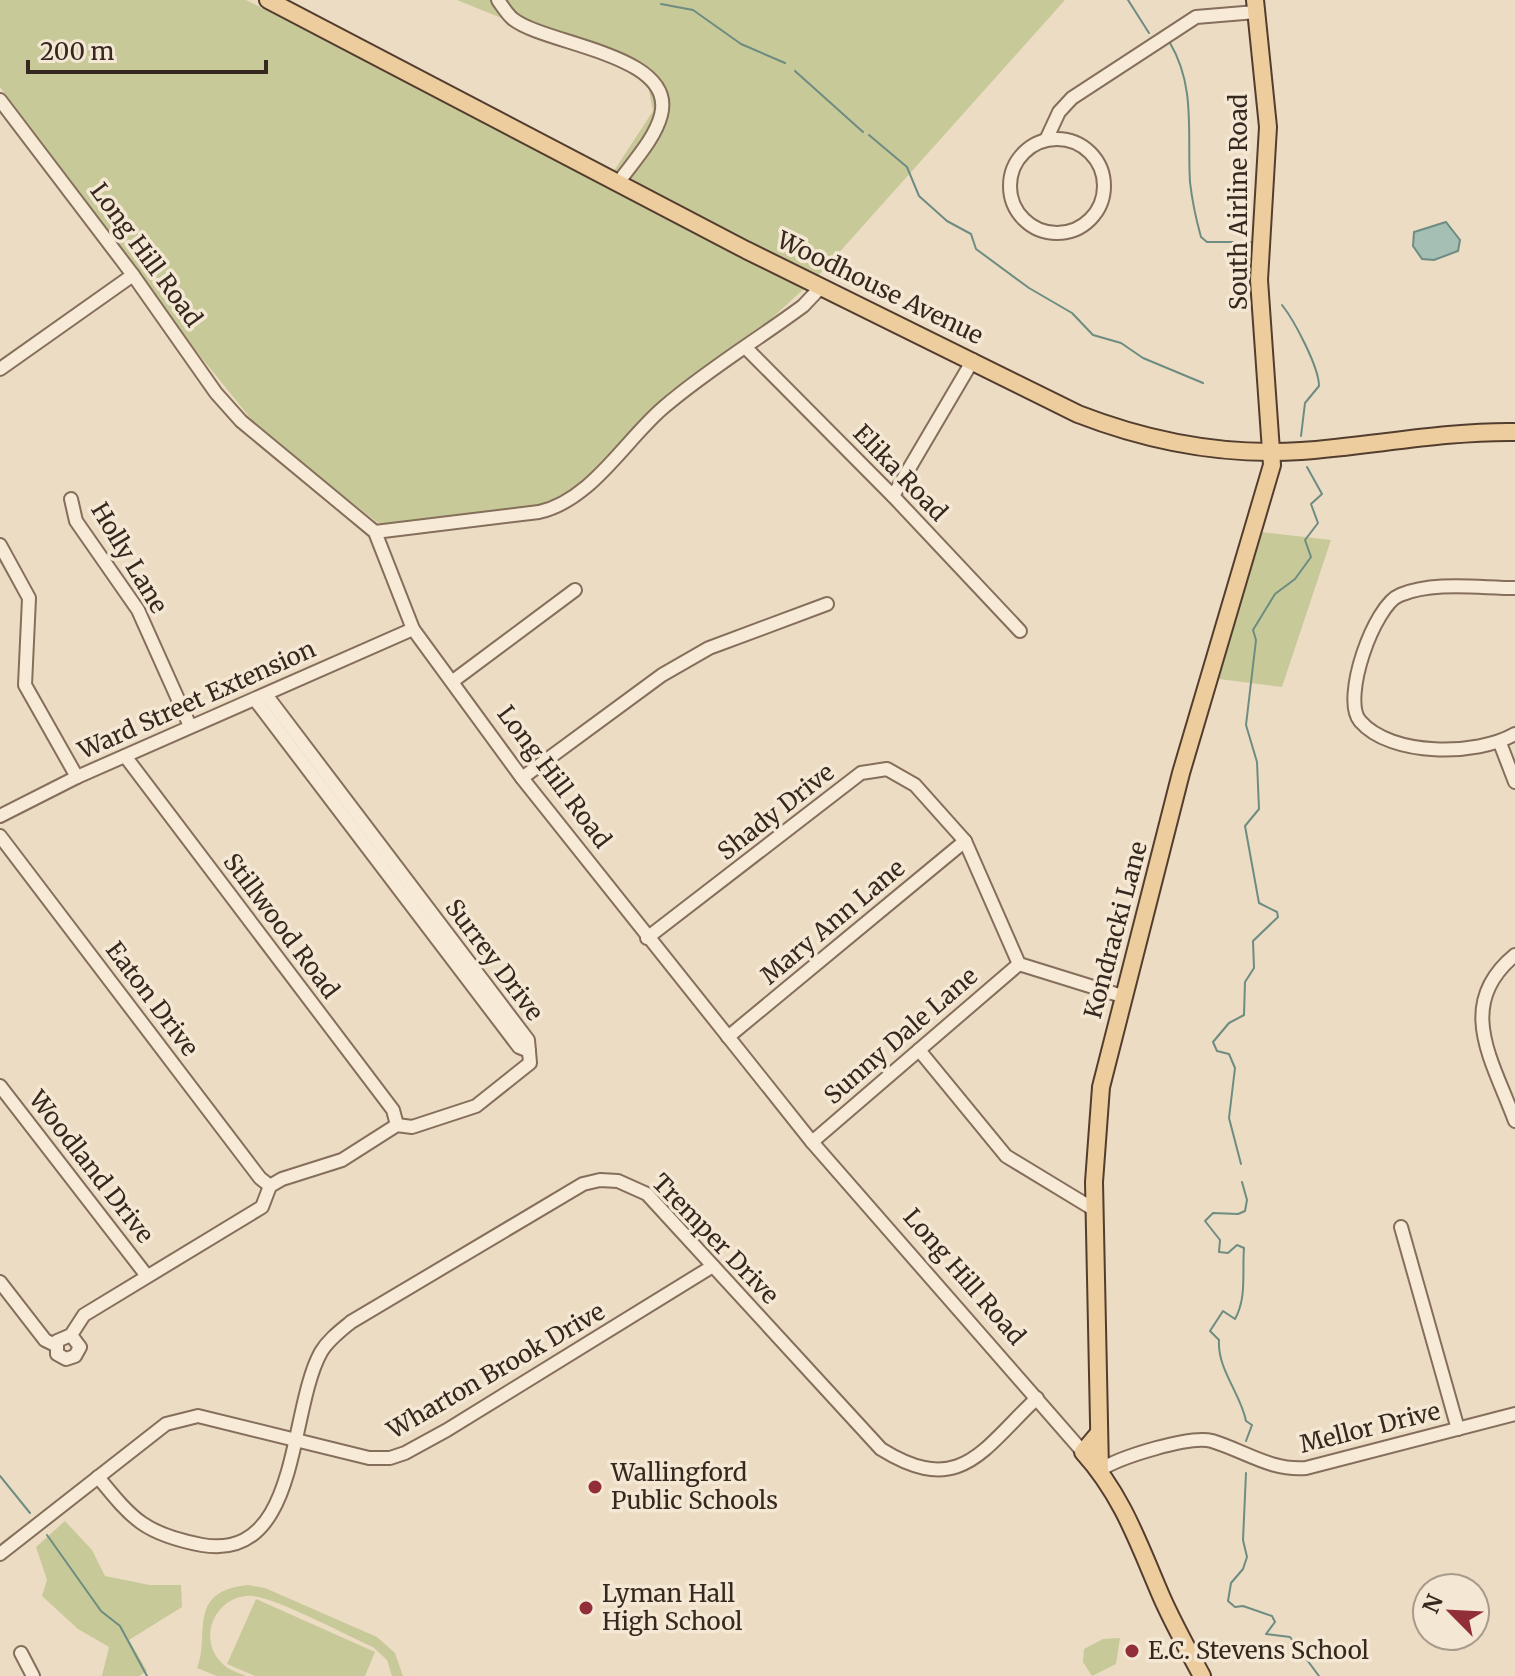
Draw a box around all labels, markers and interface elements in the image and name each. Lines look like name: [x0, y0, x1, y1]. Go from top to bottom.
scale bar: [28, 24, 266, 74]
text: 200 m: [40, 36, 115, 67]
street label: South Airline Road: [1223, 94, 1254, 310]
street label: Long Hill Road: [84, 177, 209, 333]
street label: Woodhouse Avenue: [771, 224, 988, 351]
street label: Elika Road: [847, 418, 954, 528]
street label: Holly Lane: [84, 497, 175, 619]
street label: Ward Street Extension: [72, 633, 320, 766]
street label: Long Hill Road: [491, 699, 618, 854]
street label: Shady Drive: [711, 757, 840, 867]
street label: Kondracki Lane: [1077, 838, 1154, 1022]
street label: Stillwood Road: [217, 847, 346, 1004]
street label: Mary Ann Lane: [754, 852, 911, 991]
street label: Surrey Drive: [439, 893, 550, 1027]
street label: Eaton Drive: [99, 935, 206, 1062]
street label: Sunny Dale Lane: [817, 960, 984, 1111]
street label: Woodland Drive: [22, 1083, 161, 1249]
street label: Tremper Drive: [645, 1167, 785, 1310]
street label: Long Hill Road: [897, 1202, 1032, 1351]
street label: Wharton Brook Drive: [381, 1296, 610, 1446]
street label: Mellor Drive: [1297, 1395, 1443, 1460]
place label: Wallingford Public Schools: [610, 1457, 778, 1516]
marker: Wallingford Public Schools: [586, 1478, 604, 1496]
north arrow: [1411, 1572, 1491, 1652]
place label: Lyman Hall High School: [602, 1578, 743, 1637]
text: N: [1416, 1590, 1449, 1618]
marker: Lyman Hall High School: [577, 1599, 595, 1617]
place label: E.C. Stevens School: [1148, 1635, 1369, 1666]
marker: E.C. Stevens School: [1123, 1642, 1141, 1660]

